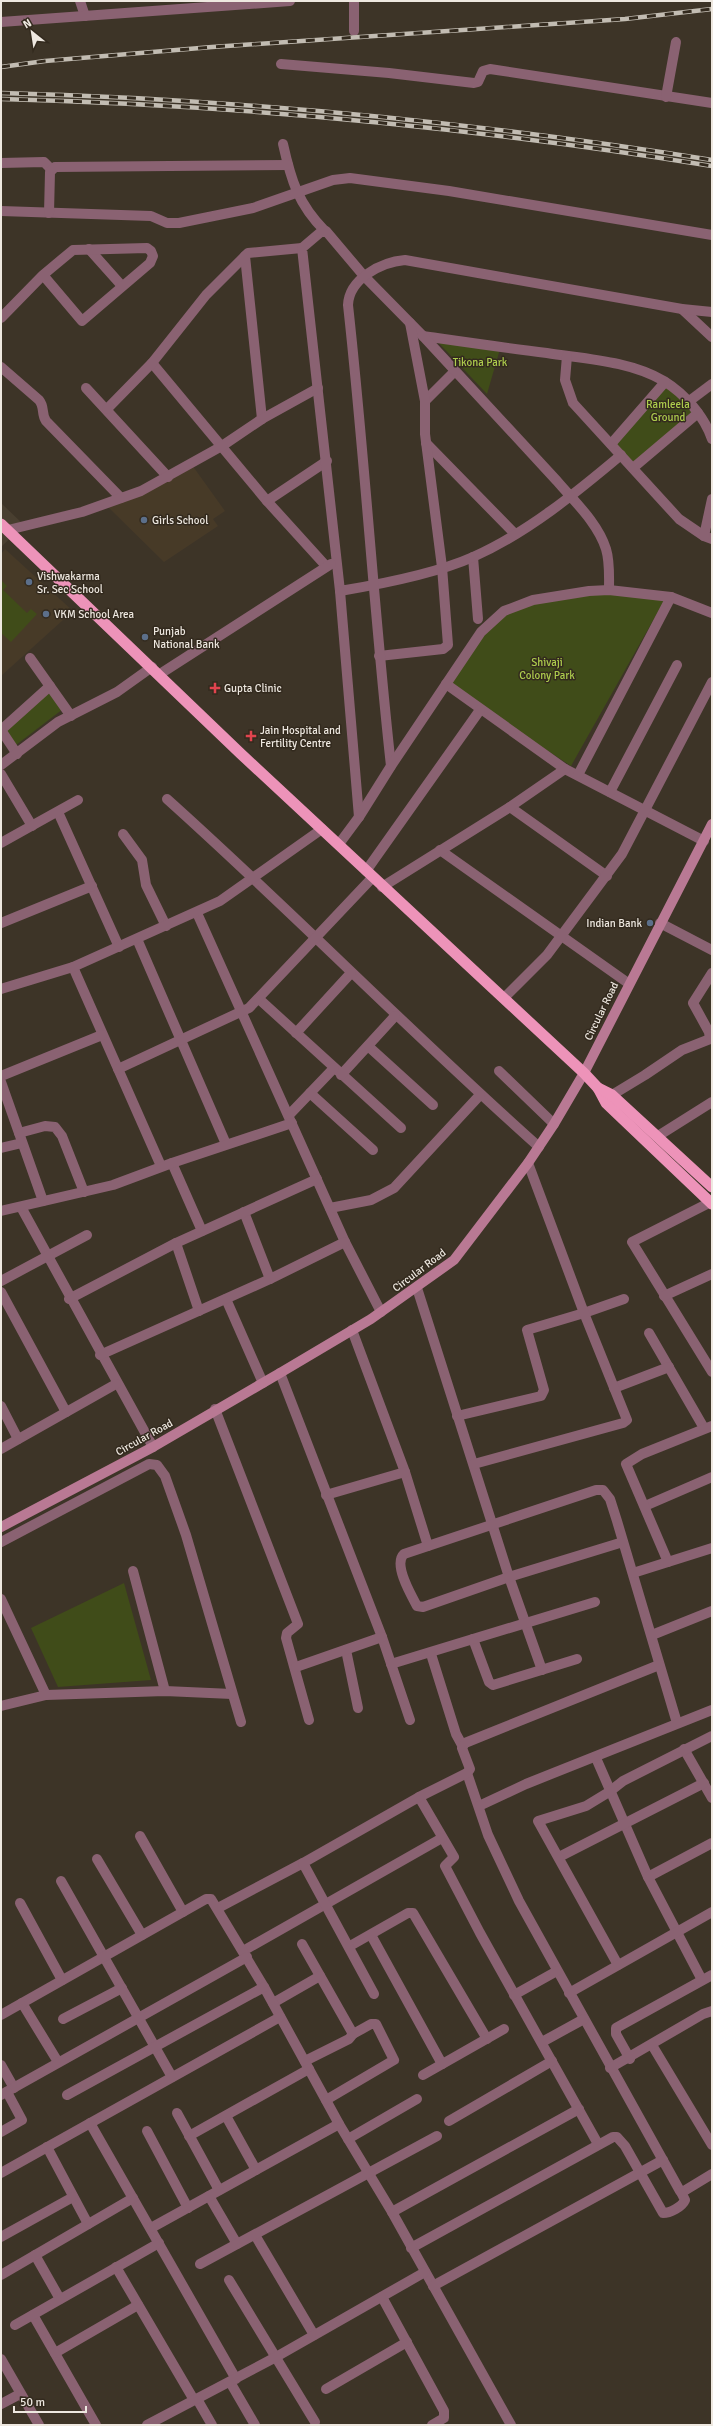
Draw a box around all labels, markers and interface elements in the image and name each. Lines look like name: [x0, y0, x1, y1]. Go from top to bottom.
north arrow: [12, 12, 52, 52]
text: N: [21, 16, 34, 31]
park label: Tikona Park: [453, 356, 508, 369]
park label: Ramleela Ground: [646, 398, 690, 424]
place label: Girls School: [152, 514, 209, 527]
marker: Girls School: [139, 515, 149, 525]
place label: Vishwakarma Sr. Sec School: [37, 570, 103, 596]
marker: Vishwakarma Sr. Sec School: [24, 577, 34, 587]
place label: VKM School Area: [54, 608, 135, 621]
marker: VKM School Area: [41, 609, 51, 619]
place label: Punjab National Bank: [153, 625, 220, 651]
marker: Punjab National Bank: [140, 632, 150, 642]
park label: Shivaji Colony Park: [519, 656, 575, 682]
marker: Gupta Clinic: [209, 682, 221, 694]
place label: Gupta Clinic: [224, 682, 282, 695]
place label: Jain Hospital and Fertility Centre: [260, 724, 341, 750]
marker: Jain Hospital and Fertility Centre: [245, 730, 257, 742]
place label: Indian Bank: [586, 917, 642, 930]
marker: Indian Bank: [645, 918, 655, 928]
street label: Circular Road: [582, 980, 621, 1043]
street label: Circular Road: [390, 1246, 449, 1295]
street label: Circular Road: [113, 1416, 175, 1459]
scale bar: [14, 2388, 86, 2414]
text: 50 m: [20, 2395, 45, 2410]

